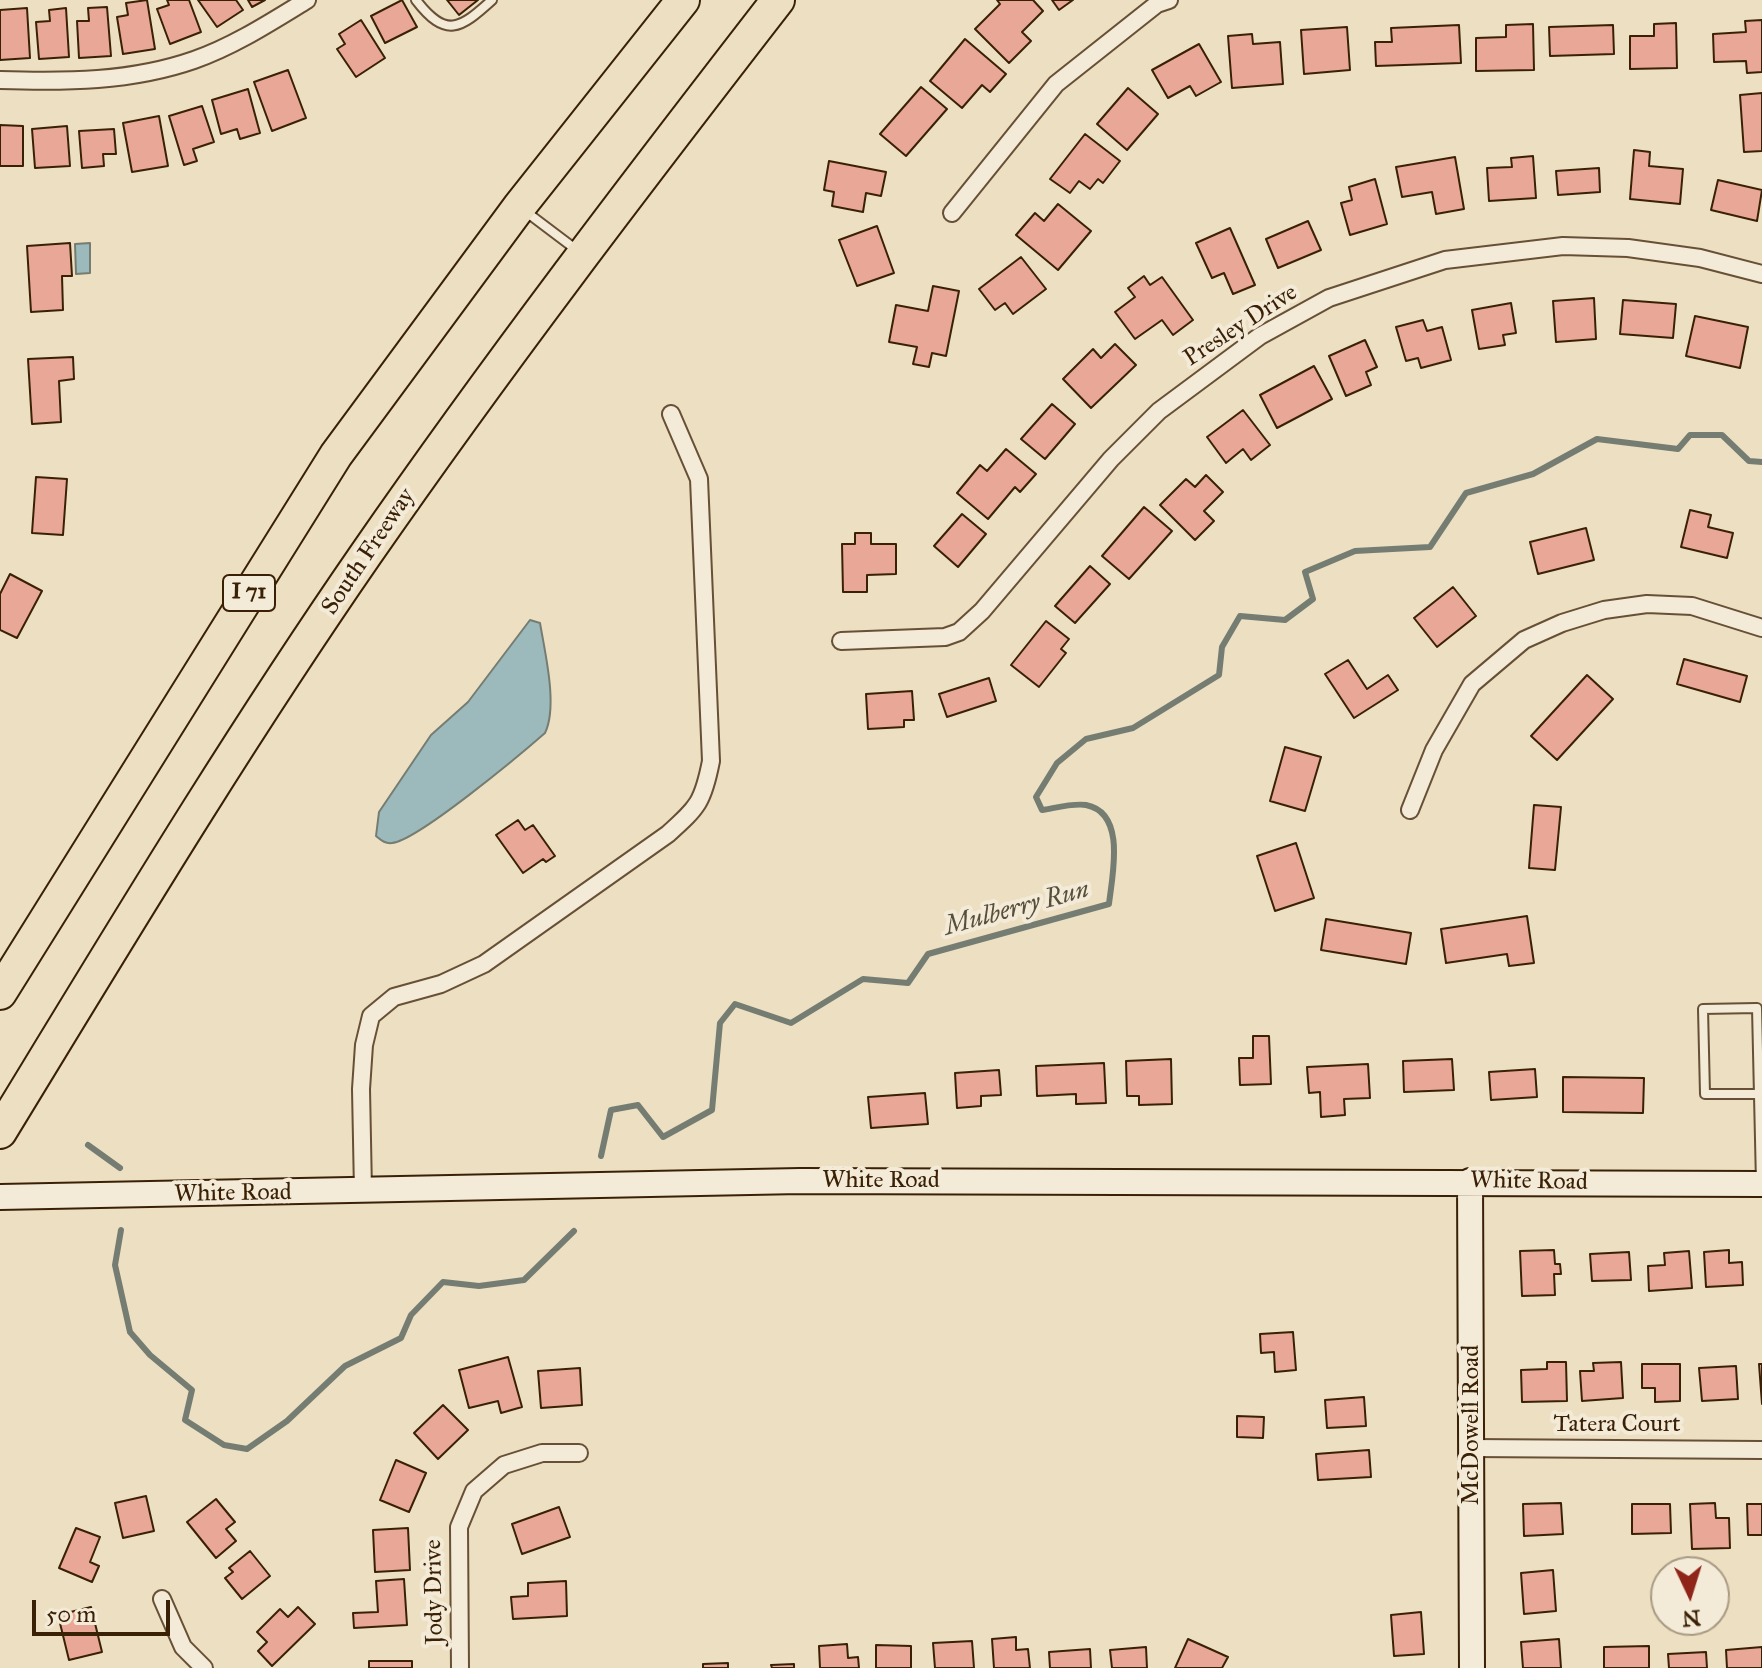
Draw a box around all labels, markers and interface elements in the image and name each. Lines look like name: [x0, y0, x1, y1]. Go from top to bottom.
street label: Presley Drive: [1179, 279, 1303, 373]
street label: South Freeway: [316, 483, 422, 621]
road number: I 71: [223, 575, 275, 611]
water label: Mulberry Run: [941, 875, 1093, 943]
street label: White Road: [822, 1167, 940, 1195]
street label: White Road: [1470, 1167, 1588, 1197]
street label: White Road: [174, 1179, 292, 1209]
street label: McDowell Road: [1458, 1345, 1486, 1505]
street label: Tatera Court: [1554, 1411, 1680, 1439]
street label: Jody Drive: [420, 1539, 450, 1645]
north arrow: [1650, 1556, 1730, 1636]
scale bar: [36, 1584, 174, 1634]
text: 50 m: [46, 1599, 96, 1629]
text: N: [1681, 1604, 1702, 1633]

